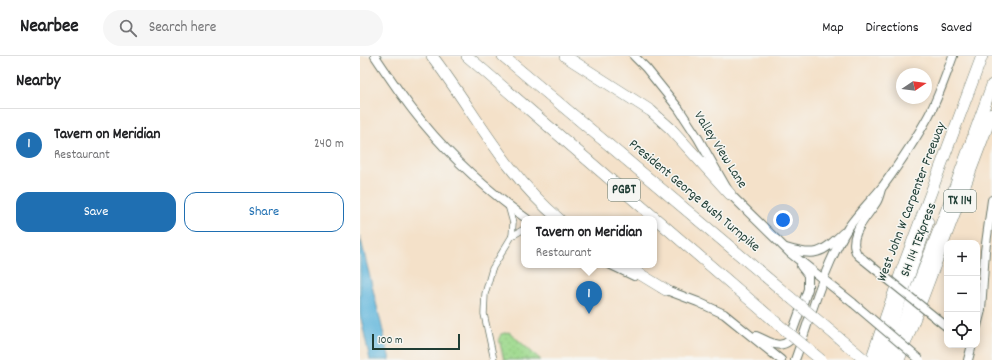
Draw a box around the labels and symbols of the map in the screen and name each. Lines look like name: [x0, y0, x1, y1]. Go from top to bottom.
north arrow: [896, 68, 932, 104]
street label: Valley View Lane: [688, 108, 752, 192]
street label: West John W Carpenter Freeway: [872, 119, 952, 285]
street label: President George Bush Turnpike: [624, 135, 764, 257]
road number: PGBT: [608, 179, 640, 201]
road number: TX 114: [944, 190, 976, 212]
street label: SH 114 TEXpress: [896, 200, 942, 280]
your location: [773, 210, 793, 230]
pin: 1: [576, 281, 602, 314]
scale bar: [372, 332, 460, 351]

